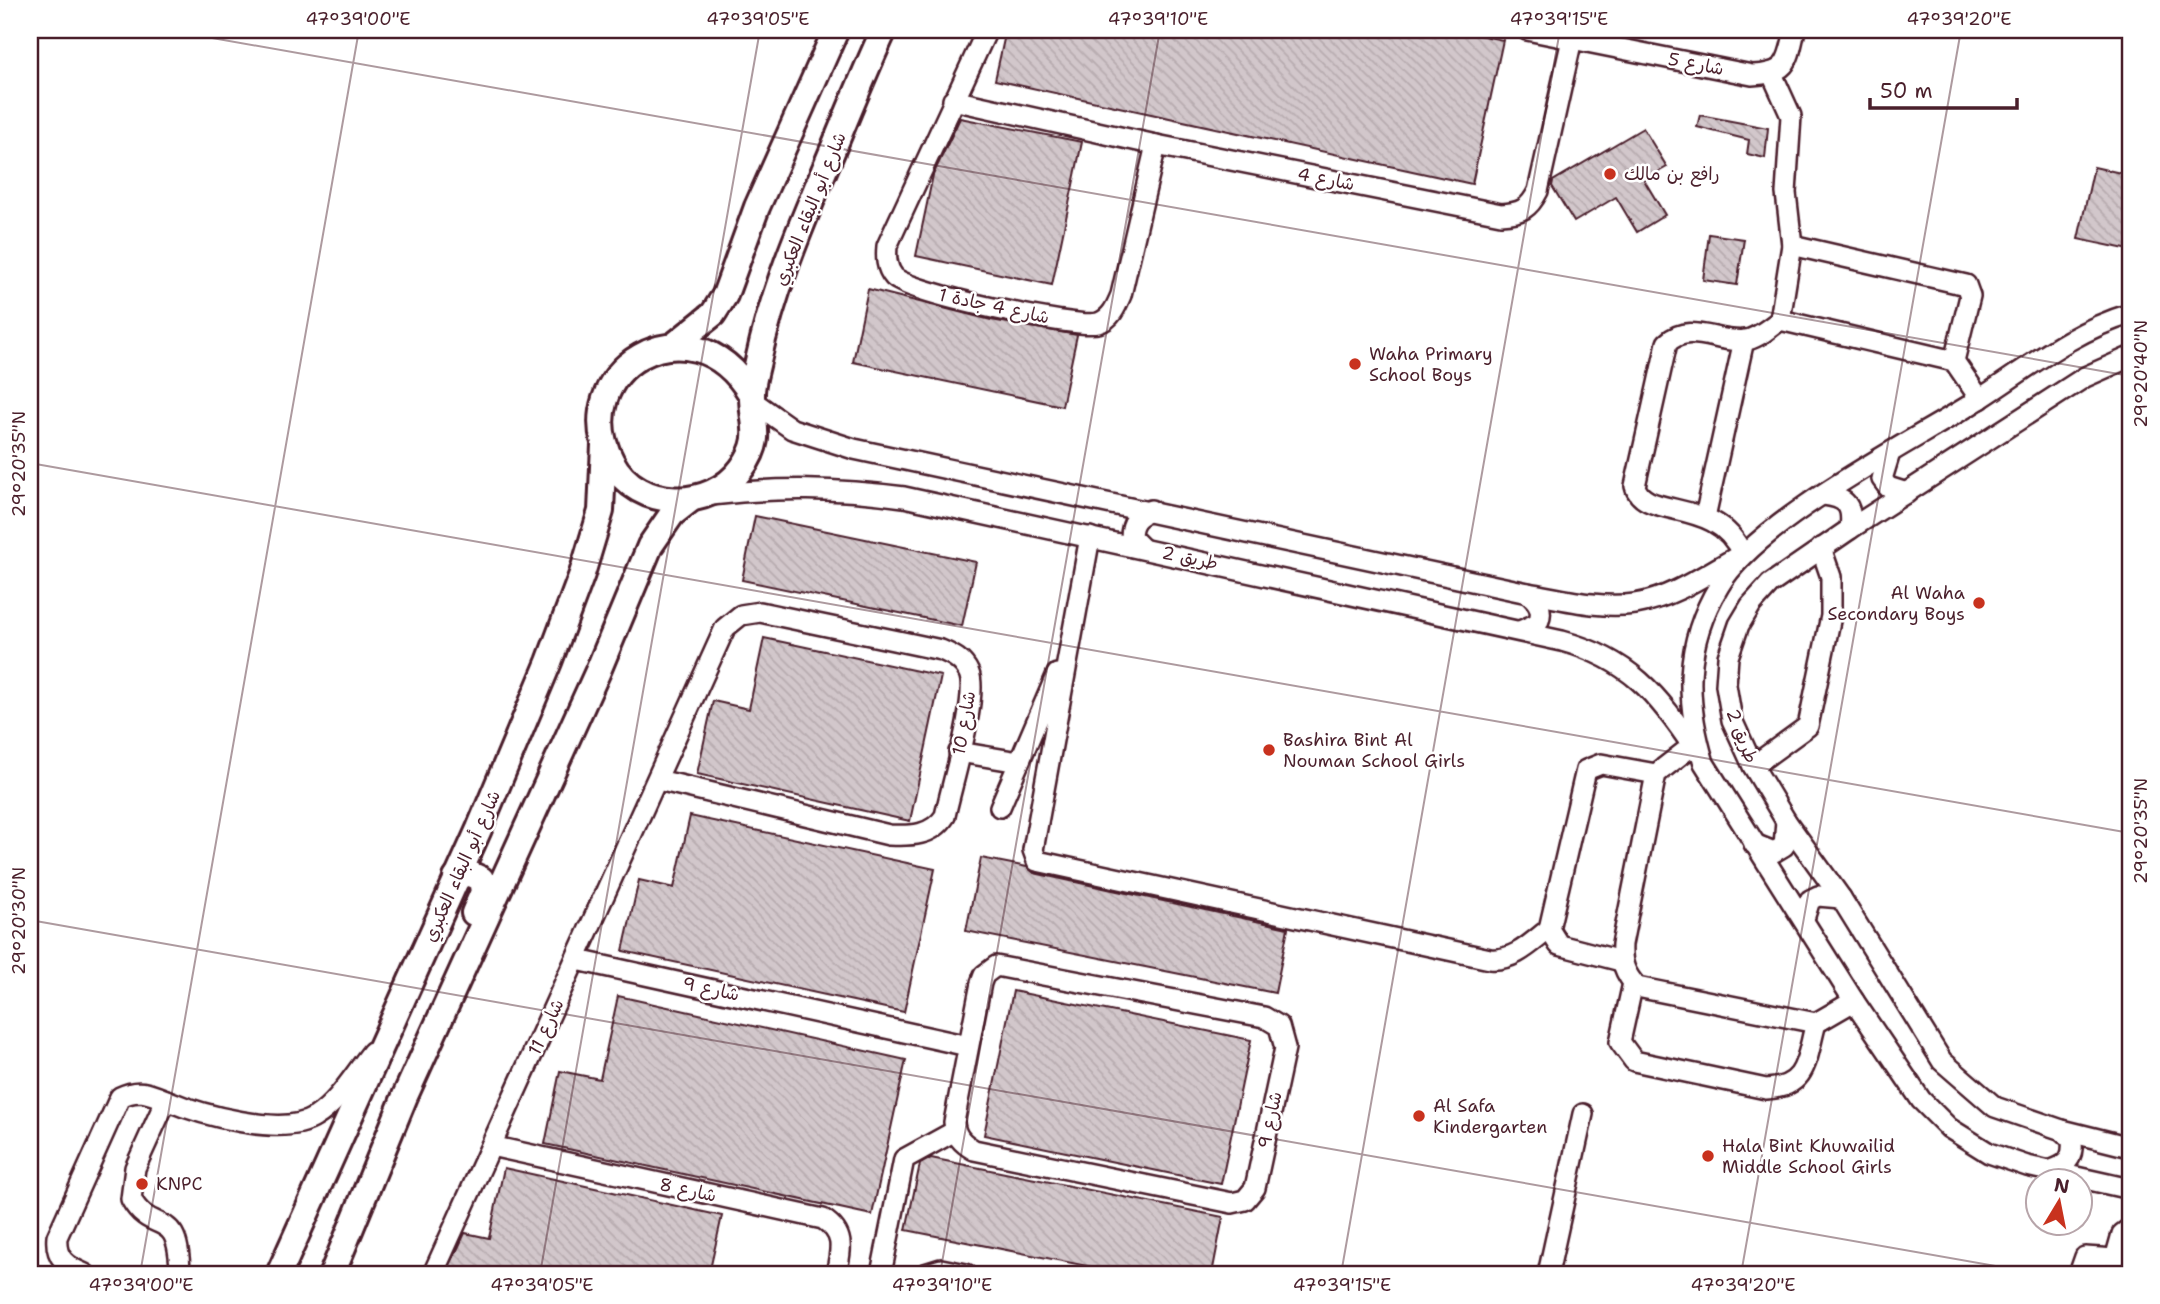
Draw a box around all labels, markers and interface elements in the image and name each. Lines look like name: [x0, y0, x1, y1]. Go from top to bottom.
text: 47°39'00"E: [305, 7, 411, 31]
text: 47°39'05"E: [706, 7, 810, 31]
text: 47°39'10"E: [1108, 7, 1208, 31]
text: 47°39'15"E: [1510, 7, 1608, 31]
text: 47°39'20"E: [1907, 7, 2011, 31]
street label: شارع 5: [1666, 47, 1726, 81]
scale bar: [1870, 66, 2016, 110]
text: 50 m: [1880, 77, 1933, 105]
street label: شارع أبو البقاء العكبري: [768, 129, 853, 290]
street label: شارع 4: [1295, 162, 1357, 196]
place label: رافع بن مالك: [1624, 162, 1720, 187]
marker: رافع بن مالك: [1602, 166, 1618, 182]
street label: شارع 4 جادة 1: [936, 283, 1052, 329]
text: 29°20'40"N: [2129, 320, 2153, 428]
place label: Waha Primary School Boys: [1369, 342, 1493, 387]
marker: Waha Primary School Boys: [1347, 356, 1363, 372]
text: 29°20'35"N: [7, 411, 31, 517]
street label: طريق 2: [1160, 540, 1220, 576]
place label: Al Waha Secondary Boys: [1827, 581, 1965, 626]
marker: Al Waha Secondary Boys: [1971, 595, 1987, 611]
street label: شارع 10: [947, 689, 981, 757]
street label: طريق 2: [1721, 705, 1763, 767]
place label: Bashira Bint Al Nouman School Girls: [1283, 728, 1465, 773]
marker: Bashira Bint Al Nouman School Girls: [1261, 742, 1277, 758]
text: 29°20'35"N: [2129, 778, 2153, 884]
street label: شارع أبو البقاء العكبري: [418, 786, 507, 946]
text: 29°20'30"N: [7, 867, 31, 975]
street label: شارع 9: [680, 971, 742, 1007]
street label: شارع 11: [523, 995, 569, 1059]
street label: شارع 9: [1252, 1089, 1288, 1151]
place label: Al Safa Kindergarten: [1433, 1094, 1547, 1139]
marker: Al Safa Kindergarten: [1411, 1108, 1427, 1124]
place label: Hala Bint Khuwailid Middle School Girls: [1722, 1134, 1895, 1179]
marker: Hala Bint Khuwailid Middle School Girls: [1700, 1148, 1716, 1164]
north arrow: [2024, 1168, 2094, 1238]
place label: KNPC: [156, 1172, 202, 1196]
street label: شارع 8: [657, 1172, 719, 1208]
text: N: [2052, 1172, 2071, 1199]
marker: KNPC: [134, 1176, 150, 1192]
text: 47°39'00"E: [88, 1273, 194, 1297]
text: 47°39'05"E: [490, 1273, 594, 1297]
text: 47°39'10"E: [892, 1273, 992, 1297]
text: 47°39'15"E: [1293, 1273, 1391, 1297]
text: 47°39'20"E: [1691, 1273, 1795, 1297]

